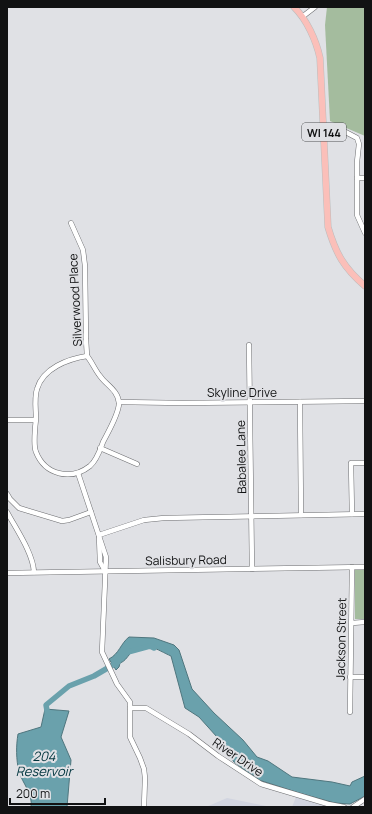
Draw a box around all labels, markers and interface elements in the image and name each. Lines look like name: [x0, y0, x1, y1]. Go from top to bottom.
road number: WI 144: [302, 123, 346, 141]
street label: Silverwood Place: [64, 253, 86, 347]
street label: Skyline Drive: [207, 384, 277, 401]
street label: Babalee Lane: [232, 420, 250, 494]
street label: Salisbury Road: [145, 551, 227, 569]
street label: Jackson Street: [332, 597, 350, 681]
street label: River Drive: [209, 734, 267, 780]
water label: 204 Reservoir: [16, 747, 75, 780]
scale bar: [10, 780, 105, 806]
text: 200 m: [16, 785, 50, 802]

